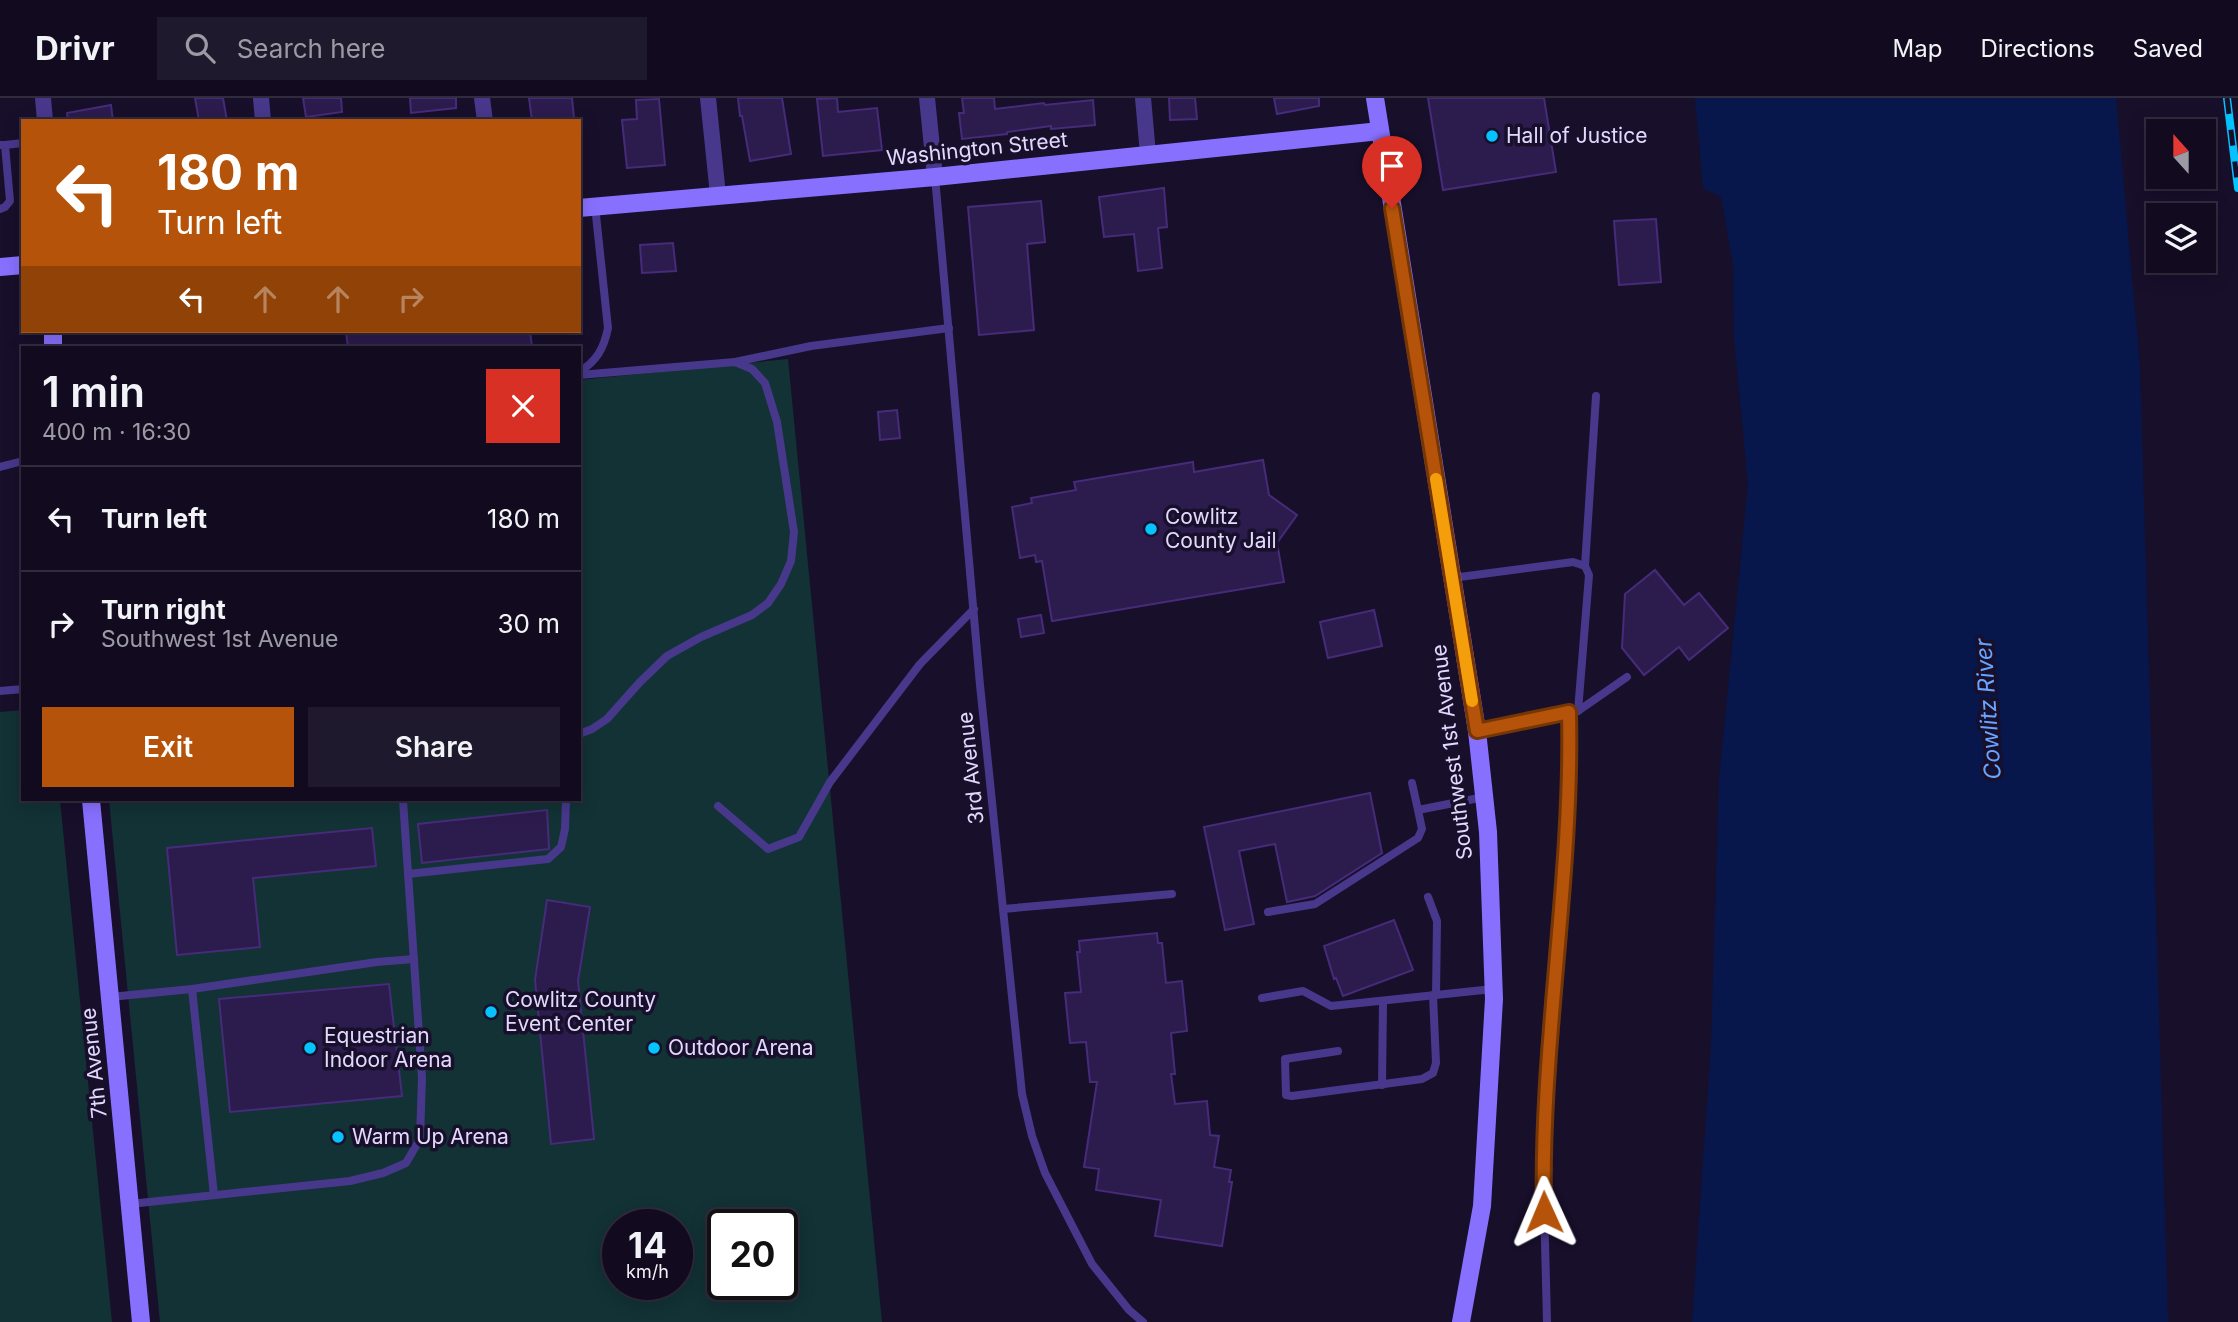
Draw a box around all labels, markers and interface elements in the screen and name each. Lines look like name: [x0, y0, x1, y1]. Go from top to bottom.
search box: [157, 17, 647, 80]
text: Drivr: [35, 28, 115, 68]
icon: search: [181, 29, 219, 67]
text: Search here: [237, 33, 385, 64]
text: Map: [1893, 34, 1942, 63]
text: Directions: [1980, 34, 2095, 63]
text: Saved: [2133, 34, 2203, 63]
north arrow: [2146, 119, 2216, 189]
map controls: [2146, 119, 2216, 273]
place label: Hall of Justice: [1506, 123, 1647, 148]
street label: Washington Street: [885, 127, 1069, 170]
marker: Hall of Justice: [1484, 128, 1500, 144]
pin: [1362, 136, 1422, 208]
text: 180 m: [157, 143, 299, 202]
icon: left: [42, 147, 133, 238]
icon: arrive: [1373, 147, 1411, 185]
text: Turn left: [157, 203, 282, 242]
button: layers: [2146, 203, 2216, 273]
icon: left: [173, 280, 211, 318]
icon: ahead: [246, 280, 284, 318]
icon: ahead: [319, 280, 357, 318]
icon: right: [392, 280, 430, 318]
text: 1 min: [42, 366, 145, 417]
button: close: [486, 369, 560, 443]
text: 400 m · 16:30: [42, 418, 191, 446]
icon: left: [42, 500, 80, 538]
text: Turn left: [101, 503, 207, 534]
text: 180 m: [487, 503, 560, 534]
place label: Cowlitz County Jail: [1165, 504, 1277, 553]
marker: Cowlitz County Jail: [1143, 521, 1159, 537]
text: Turn right: [101, 594, 226, 625]
icon: right: [42, 605, 80, 643]
text: 30 m: [497, 608, 560, 639]
text: Southwest 1st Avenue: [101, 625, 339, 653]
water label: Cowlitz River: [1969, 636, 2007, 781]
street label: Southwest 1st Avenue: [1426, 643, 1477, 861]
button: Exit: [42, 707, 294, 787]
button: Share: [308, 707, 560, 787]
street label: 3rd Avenue: [952, 711, 989, 826]
place label: Cowlitz County Event Center: [505, 987, 656, 1036]
marker: Cowlitz County Event Center: [483, 1004, 499, 1020]
street label: 7th Avenue: [75, 1007, 112, 1119]
place label: Equestrian Indoor Arena: [324, 1023, 452, 1072]
place label: Outdoor Arena: [668, 1035, 813, 1060]
marker: Equestrian Indoor Arena: [302, 1040, 318, 1056]
marker: Outdoor Arena: [646, 1040, 662, 1056]
place label: Warm Up Arena: [352, 1124, 509, 1149]
marker: Warm Up Arena: [330, 1129, 346, 1145]
position arrow: [1507, 1175, 1581, 1249]
speed limit sign: 20: [707, 1209, 798, 1300]
text: 14: [628, 1224, 667, 1266]
text: km/h: [626, 1261, 669, 1282]

